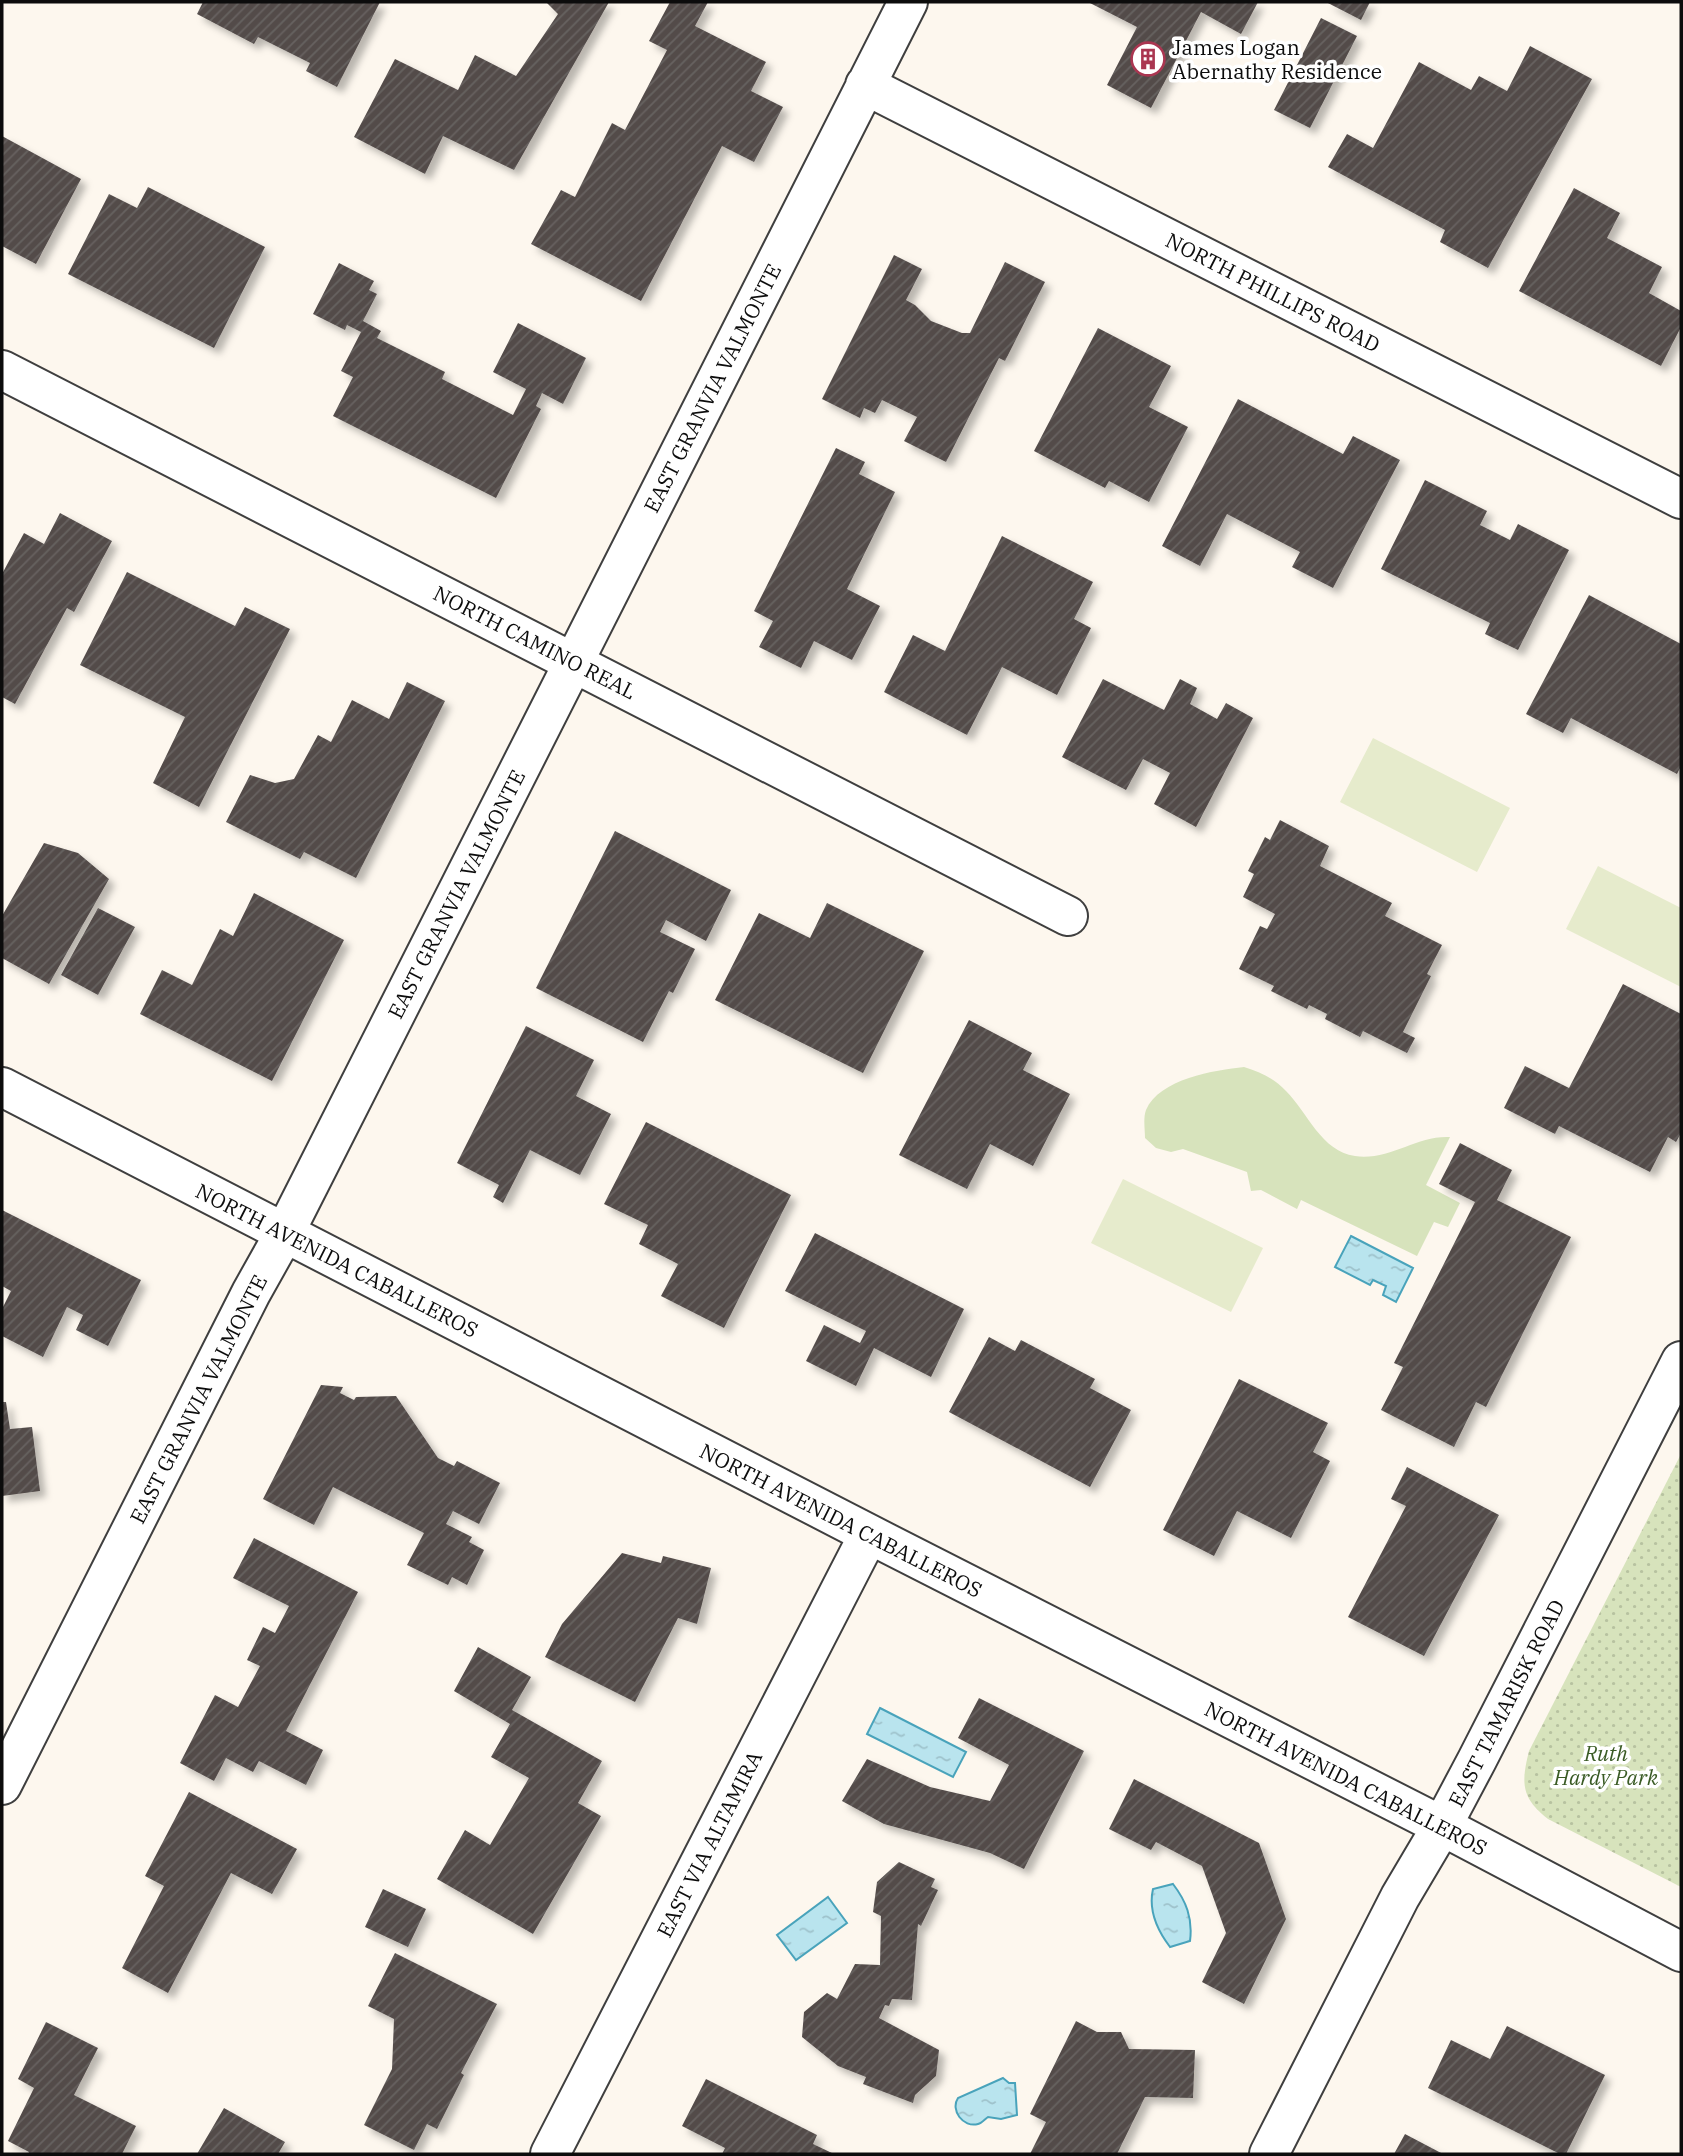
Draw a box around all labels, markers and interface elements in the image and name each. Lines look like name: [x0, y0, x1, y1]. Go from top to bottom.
place label: James Logan Abernathy Residence: [1172, 33, 1382, 85]
building icon: James Logan Abernathy Residence: [1129, 40, 1167, 78]
street label: NORTH PHILLIPS ROAD: [1161, 226, 1385, 358]
street label: EAST GRANVIA VALMONTE: [637, 259, 787, 517]
street label: NORTH CAMINO REAL: [429, 579, 641, 705]
street label: EAST GRANVIA VALMONTE: [381, 765, 531, 1023]
street label: NORTH AVENIDA CABALLEROS: [191, 1176, 483, 1344]
street label: EAST GRANVIA VALMONTE: [123, 1270, 273, 1528]
street label: NORTH AVENIDA CABALLEROS: [695, 1436, 987, 1604]
street label: EAST TAMARISK ROAD: [1441, 1595, 1571, 1811]
street label: NORTH AVENIDA CABALLEROS: [1200, 1694, 1492, 1862]
park label: Ruth Hardy Park: [1553, 1739, 1659, 1791]
street label: EAST VIA ALTAMIRA: [650, 1745, 768, 1942]

